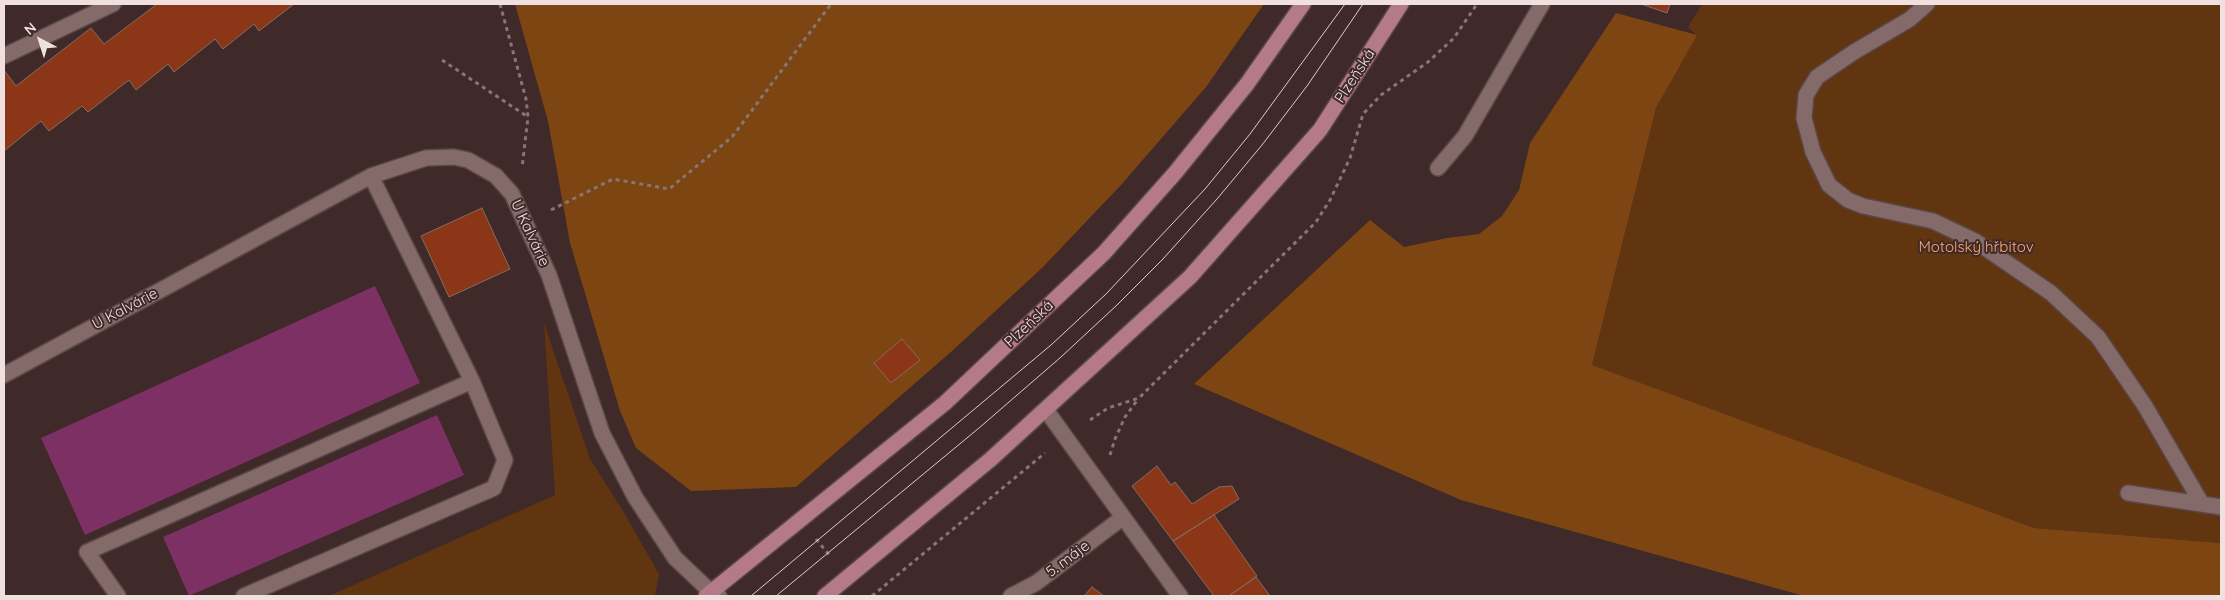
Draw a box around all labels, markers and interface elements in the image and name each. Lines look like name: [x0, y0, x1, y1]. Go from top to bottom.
north arrow: [15, 15, 65, 65]
text: N: [21, 18, 40, 39]
street label: Plzeňská: [1331, 46, 1379, 106]
street label: U Kalvárie: [507, 197, 553, 269]
park label: Motolský hřbitov: [1918, 238, 2034, 256]
street label: U Kalvárie: [89, 284, 161, 334]
street label: Plzeňská: [1001, 297, 1057, 351]
street label: 5. máje: [1043, 537, 1093, 581]

